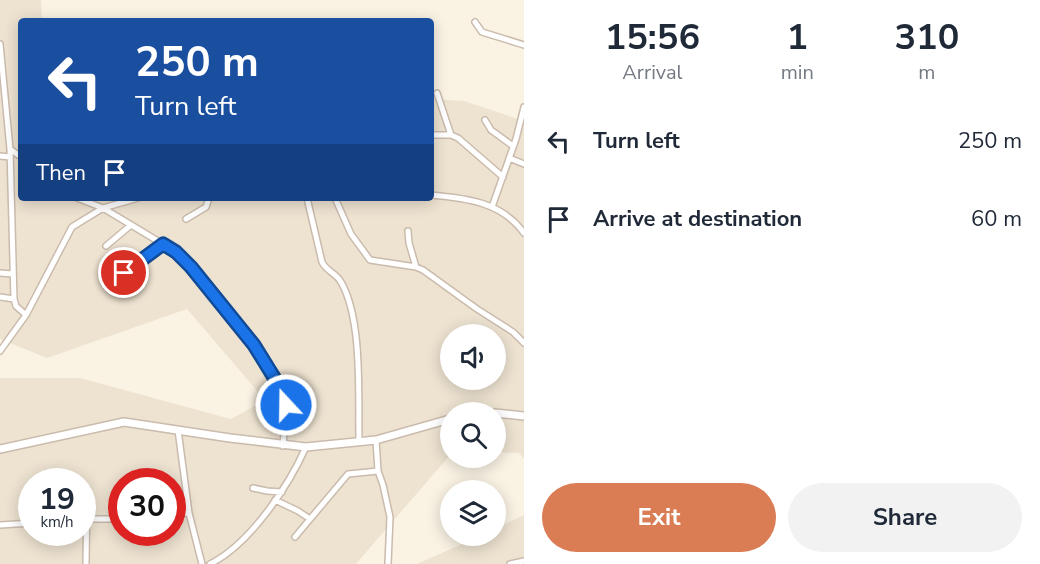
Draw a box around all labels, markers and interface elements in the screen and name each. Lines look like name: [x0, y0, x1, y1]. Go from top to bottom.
text: 15:56: [605, 13, 700, 62]
text: 1: [786, 13, 808, 62]
text: 310: [894, 13, 959, 62]
text: 250 m: [135, 34, 259, 91]
icon: left: [36, 42, 114, 120]
text: Arrival: [622, 59, 682, 86]
text: min: [781, 59, 814, 86]
text: m: [918, 59, 935, 86]
text: Turn left: [135, 88, 236, 125]
icon: left: [542, 125, 575, 158]
text: Turn left: [593, 126, 680, 156]
text: 250 m: [958, 126, 1022, 156]
icon: arrive: [98, 156, 131, 189]
text: Then: [36, 158, 86, 188]
icon: arrive: [542, 203, 575, 236]
text: Arrive at destination: [593, 204, 802, 234]
text: 60 m: [971, 204, 1022, 234]
pin: [98, 247, 149, 298]
icon: arrive: [107, 256, 140, 289]
map controls: [440, 324, 506, 546]
button: sound: [440, 324, 506, 390]
position arrow: [254, 373, 318, 437]
button: search: [440, 402, 506, 468]
speed limit sign: 30: [108, 468, 186, 546]
text: 19: [39, 479, 75, 520]
button: layers: [440, 480, 506, 546]
button: Exit: [542, 483, 776, 552]
button: Share: [788, 483, 1022, 552]
text: km/h: [40, 512, 74, 532]

